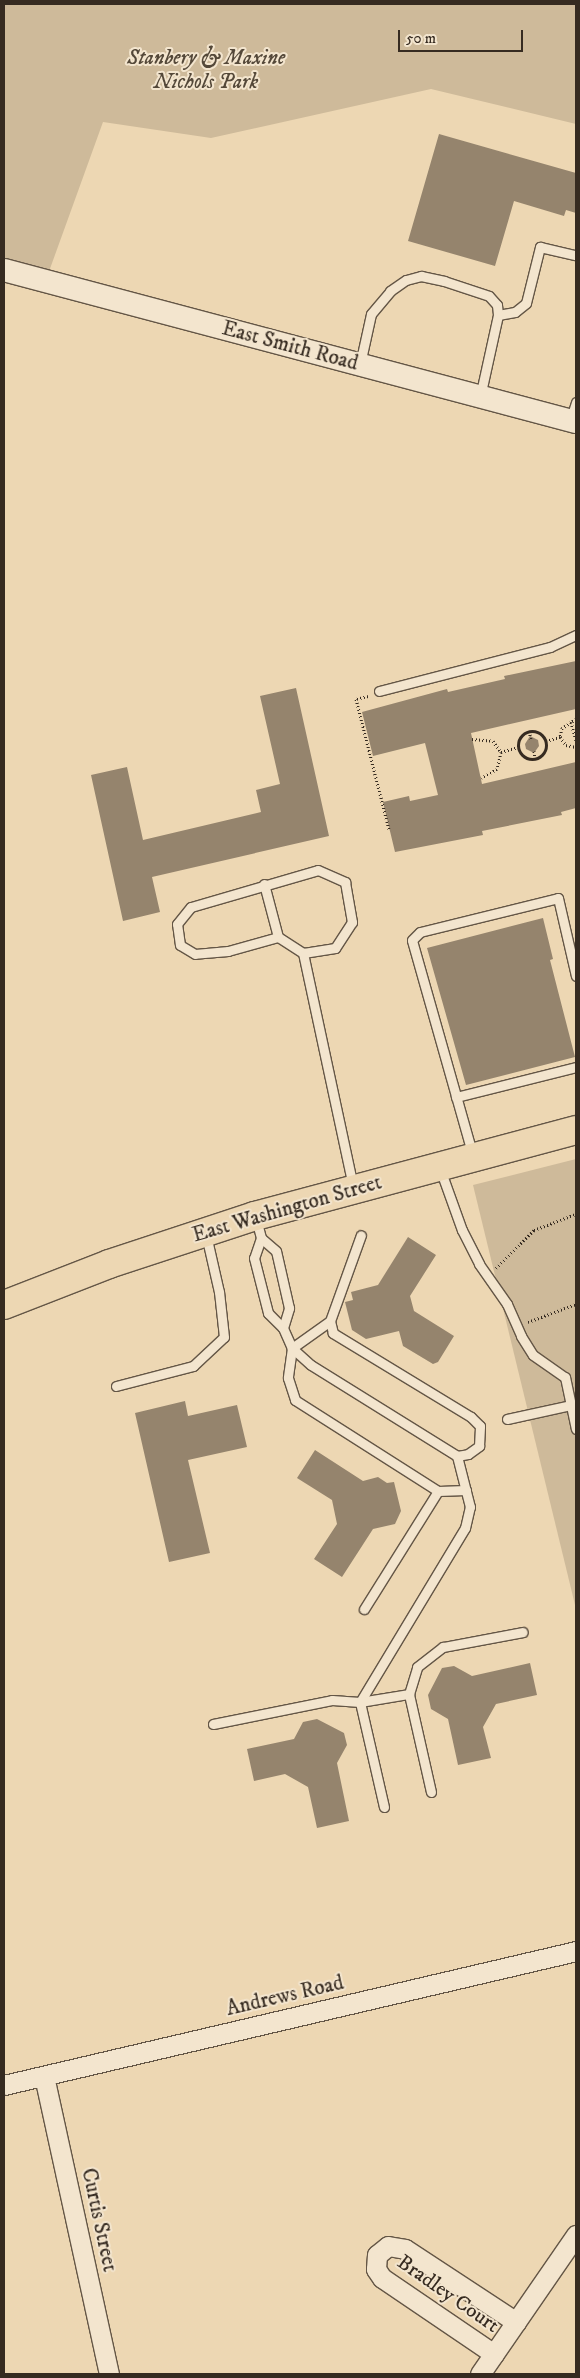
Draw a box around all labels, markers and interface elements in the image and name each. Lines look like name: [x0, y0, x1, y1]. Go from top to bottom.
scale bar: [400, 20, 525, 52]
text: 50 m: [406, 29, 436, 48]
park label: Stanbery & Maxine Nichols Park: [127, 45, 285, 95]
street label: East Smith Road: [219, 316, 361, 376]
street label: East Washington Street: [189, 1170, 385, 1248]
street label: Andrews Road: [224, 1970, 346, 2022]
street label: Curtis Street: [76, 2166, 122, 2274]
street label: Bradley Court: [392, 2250, 504, 2338]

